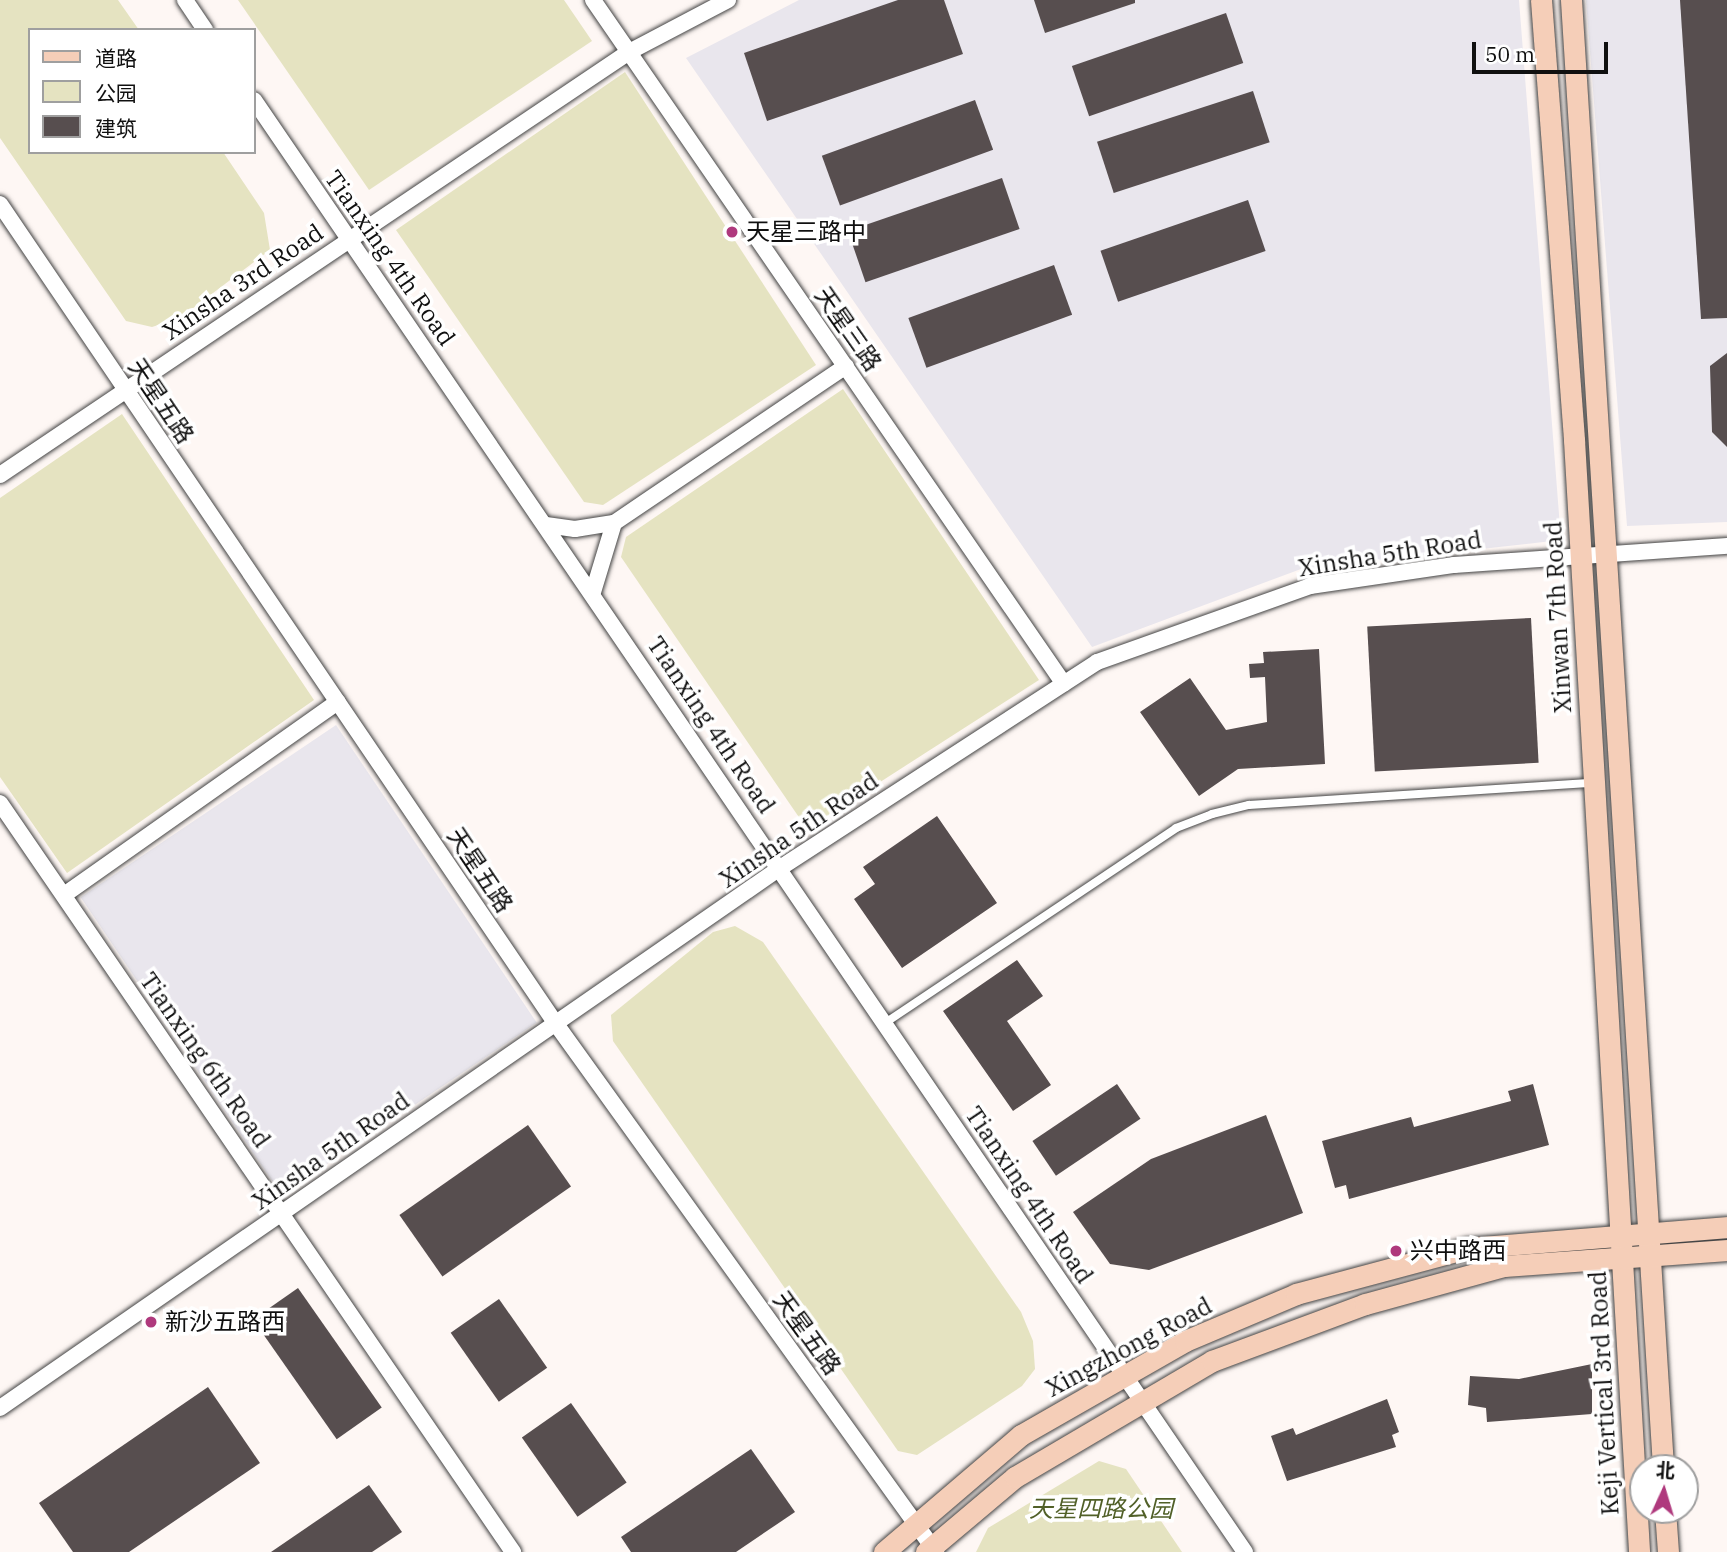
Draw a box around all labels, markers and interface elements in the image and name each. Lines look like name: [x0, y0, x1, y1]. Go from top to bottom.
legend: [28, 28, 256, 154]
scale bar: [1475, 28, 1612, 72]
text: 50 m: [1485, 40, 1535, 68]
text: 道路: [95, 44, 137, 72]
text: 公园: [95, 79, 137, 107]
text: 建筑: [95, 114, 137, 142]
street label: Tianxing 4th Road: [319, 165, 461, 351]
street label: Xinsha 3rd Road: [158, 218, 328, 346]
place label: 天星三路中: [746, 218, 866, 246]
marker: 天星三路中: [724, 224, 740, 240]
street label: 天星三路: [809, 281, 887, 377]
street label: 天星五路: [122, 353, 200, 449]
street label: Xinwan 7th Road: [1539, 520, 1577, 714]
street label: Xinsha 5th Road: [1296, 525, 1484, 583]
street label: Tianxing 4th Road: [641, 631, 781, 819]
street label: Xinsha 5th Road: [714, 766, 884, 894]
street label: 天星五路: [441, 822, 519, 918]
street label: Tianxing 6th Road: [134, 967, 276, 1153]
street label: Xinsha 5th Road: [247, 1086, 415, 1216]
street label: Tianxing 4th Road: [959, 1101, 1099, 1289]
place label: 兴中路西: [1410, 1237, 1506, 1265]
marker: 兴中路西: [1388, 1243, 1404, 1259]
street label: Keji Vertical 3rd Road: [1583, 1270, 1625, 1516]
street label: 天星五路: [767, 1286, 847, 1380]
street label: Xingzhong Road: [1041, 1291, 1217, 1403]
place label: 新沙五路西: [165, 1308, 285, 1336]
marker: 新沙五路西: [143, 1314, 159, 1330]
north arrow: [1629, 1454, 1699, 1524]
text: 北: [1655, 1457, 1676, 1483]
park label: 天星四路公园: [1029, 1495, 1173, 1523]

